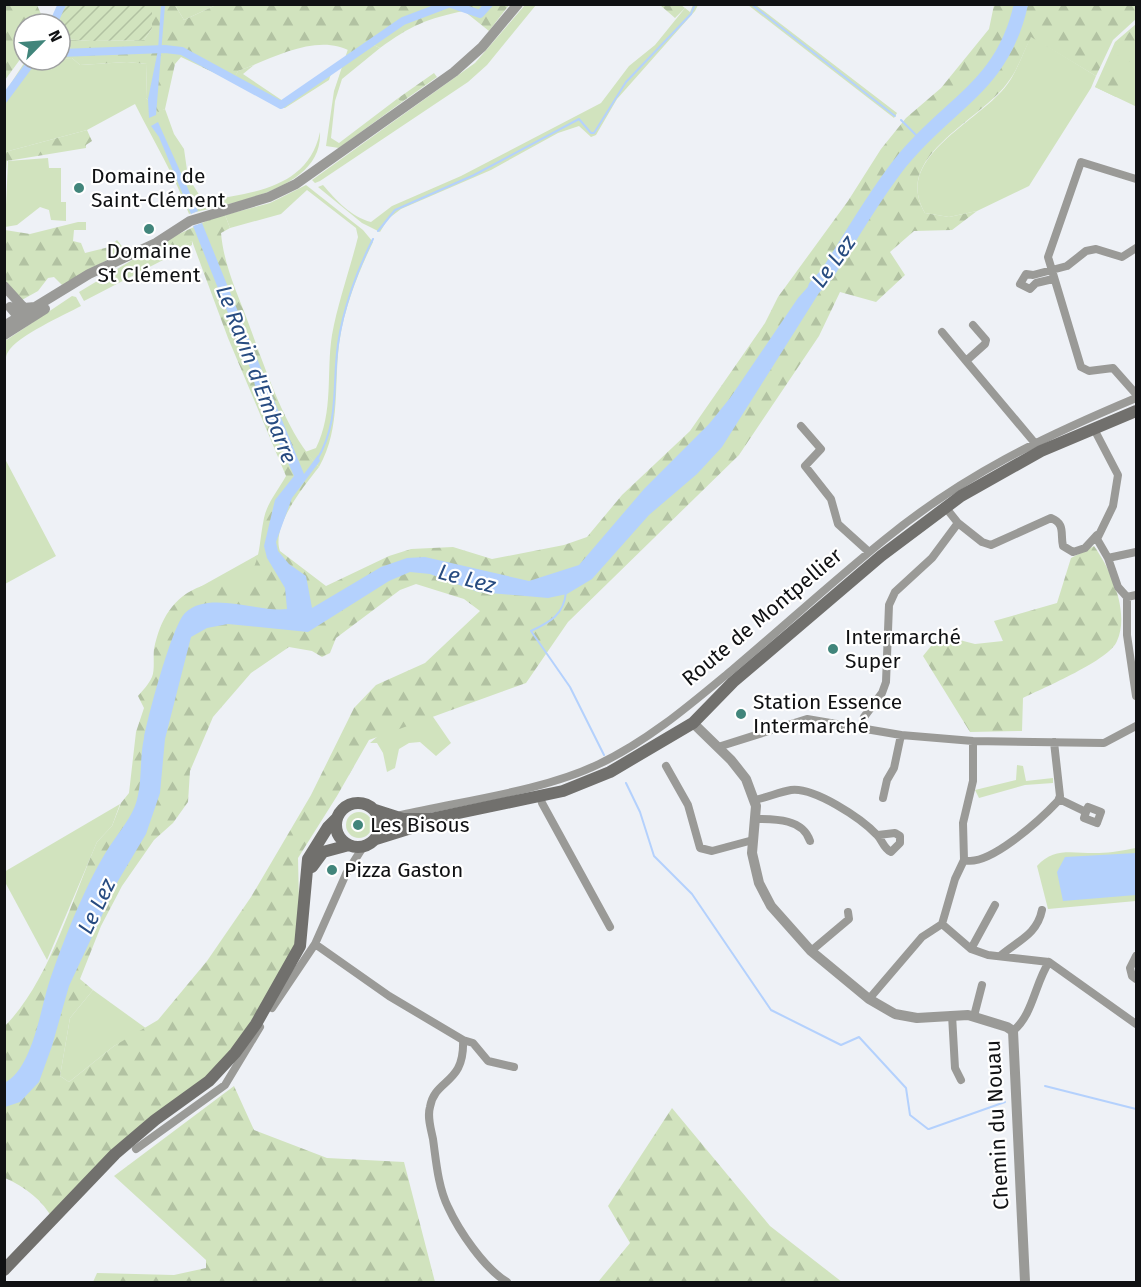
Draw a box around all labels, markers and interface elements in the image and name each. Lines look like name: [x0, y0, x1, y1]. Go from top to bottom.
north arrow: [12, 12, 72, 72]
text: N: [44, 27, 66, 45]
place label: Domaine de Saint-Clément: [91, 163, 226, 213]
marker: Domaine de Saint-Clément: [72, 181, 86, 195]
marker: Domaine St Clément: [142, 222, 156, 236]
water label: Le Lez: [805, 229, 862, 293]
place label: Domaine St Clément: [98, 238, 201, 288]
water label: Le Ravin d'Embarre: [210, 281, 303, 467]
street label: Route de Montpellier: [677, 542, 847, 692]
water label: Le Lez: [435, 558, 499, 599]
place label: Intermarché Super: [845, 624, 961, 674]
marker: Intermarché Super: [826, 642, 840, 656]
place label: Station Essence Intermarché: [753, 689, 902, 739]
marker: Station Essence Intermarché: [734, 707, 748, 721]
place label: Les Bisous: [370, 812, 470, 838]
marker: Les Bisous: [351, 818, 365, 832]
place label: Pizza Gaston: [344, 857, 463, 883]
marker: Pizza Gaston: [325, 863, 339, 877]
water label: Le Lez: [72, 874, 122, 938]
street label: Chemin du Nouau: [980, 1039, 1014, 1211]

